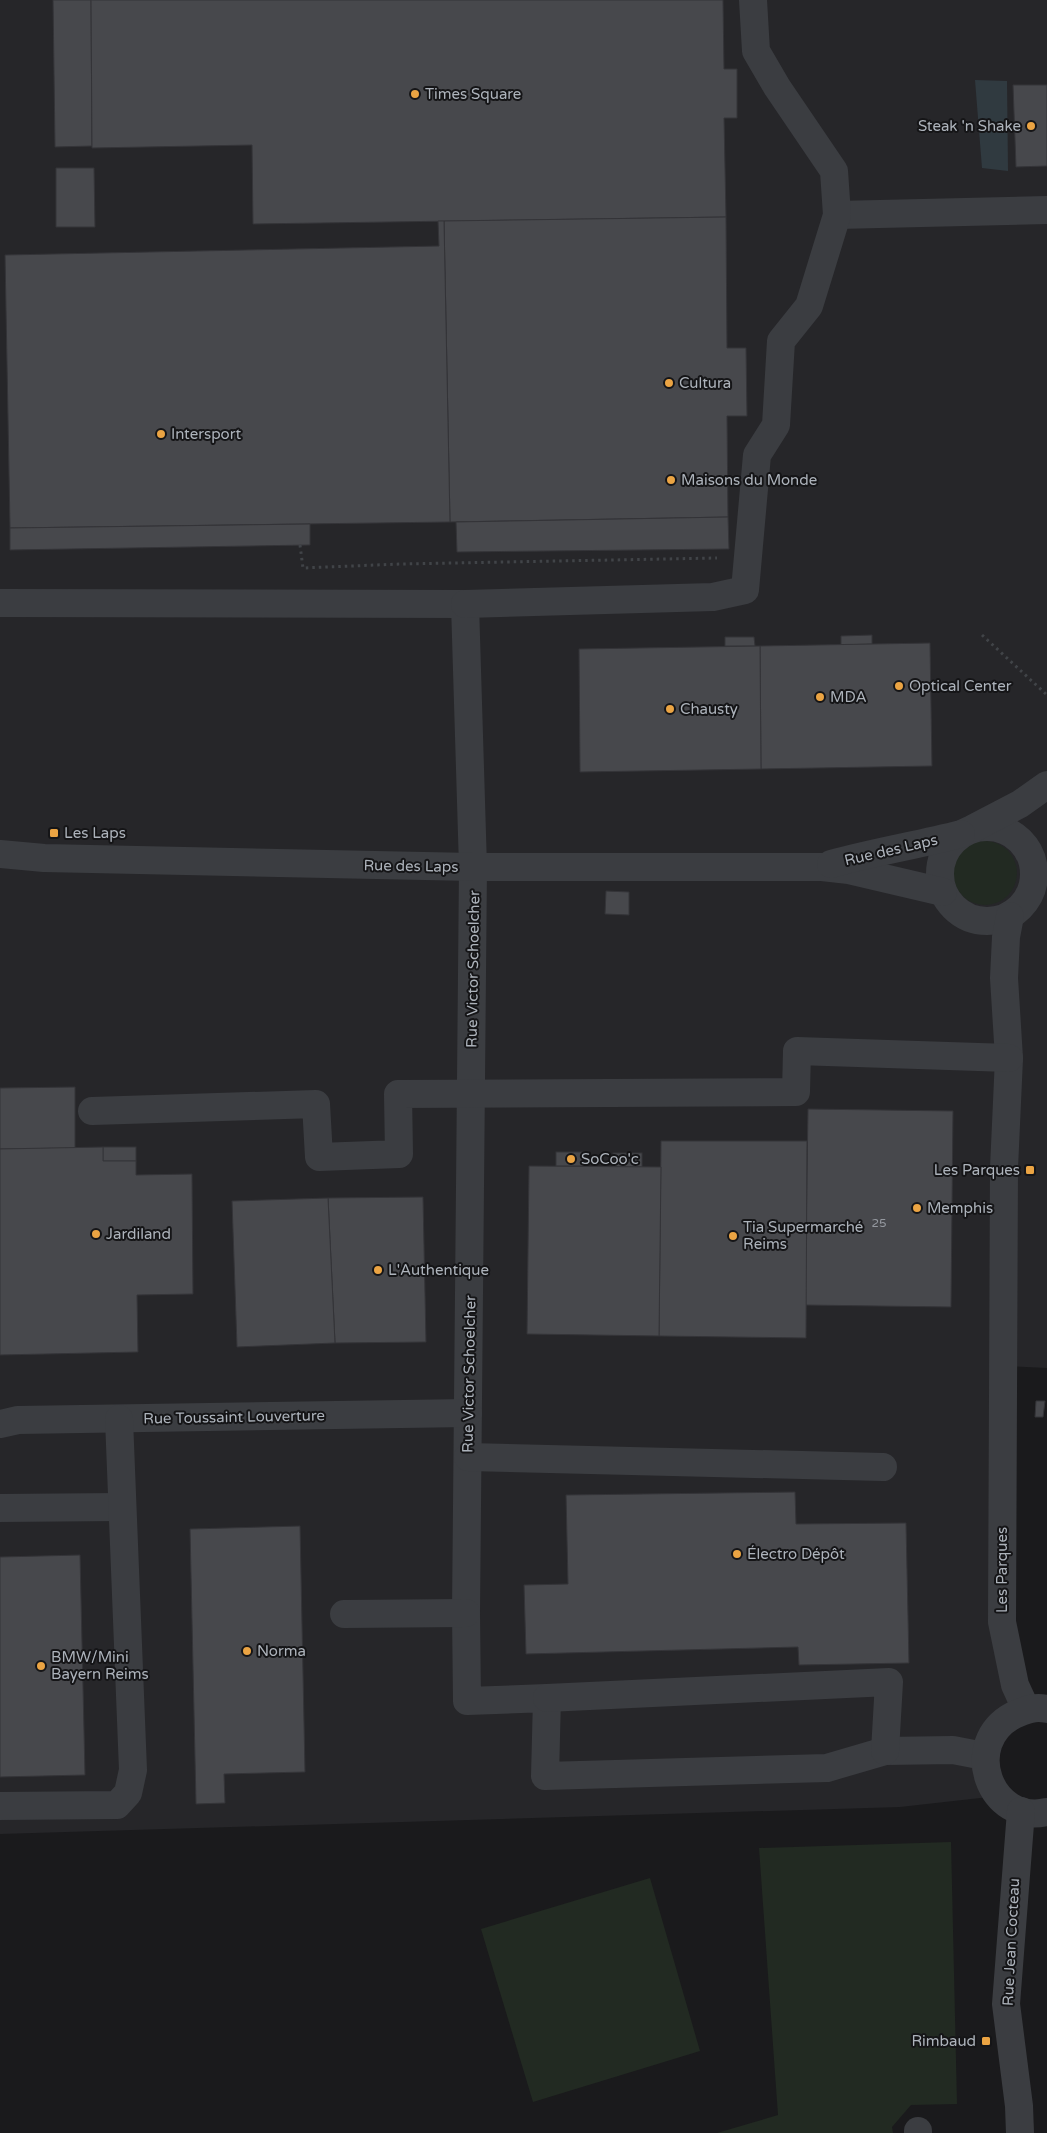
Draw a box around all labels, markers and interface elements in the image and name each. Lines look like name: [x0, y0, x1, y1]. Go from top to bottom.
place label: Times Square: [425, 85, 521, 103]
marker: Times Square: [409, 88, 421, 100]
place label: Steak 'n Shake: [918, 117, 1021, 135]
marker: Steak 'n Shake: [1025, 120, 1037, 132]
place label: Cultura: [679, 374, 731, 392]
marker: Cultura: [663, 377, 675, 389]
place label: Intersport: [171, 425, 241, 443]
marker: Intersport: [155, 428, 167, 440]
place label: Maisons du Monde: [681, 471, 817, 489]
marker: Maisons du Monde: [665, 474, 677, 486]
place label: Optical Center: [909, 677, 1012, 695]
marker: Optical Center: [893, 680, 905, 692]
place label: MDA: [830, 688, 867, 706]
marker: MDA: [814, 691, 826, 703]
place label: Chausty: [680, 700, 738, 718]
marker: Chausty: [664, 703, 676, 715]
place label: Les Laps: [64, 824, 126, 842]
marker: Les Laps: [48, 827, 60, 839]
street label: Rue des Laps: [843, 831, 939, 869]
street label: Rue des Laps: [363, 856, 459, 876]
street label: Rue Victor Schoelcher: [463, 890, 483, 1048]
place label: SoCoo'c: [581, 1150, 639, 1168]
marker: SoCoo'c: [565, 1153, 577, 1165]
place label: Les Parques: [934, 1161, 1020, 1179]
marker: Les Parques: [1024, 1164, 1036, 1176]
place label: Memphis: [927, 1199, 993, 1217]
marker: Memphis: [911, 1202, 923, 1214]
house number: 25: [871, 1216, 887, 1230]
place label: Tia Supermarché Reims: [743, 1218, 863, 1253]
place label: Jardiland: [106, 1225, 171, 1243]
marker: Jardiland: [90, 1228, 102, 1240]
marker: Tia Supermarché Reims: [727, 1230, 739, 1242]
place label: L'Authentique: [388, 1261, 489, 1279]
marker: L'Authentique: [372, 1264, 384, 1276]
street label: Rue Victor Schoelcher: [459, 1295, 479, 1453]
street label: Rue Toussaint Louverture: [143, 1406, 325, 1428]
street label: Les Parques: [993, 1527, 1011, 1613]
place label: Électro Dépôt: [747, 1545, 845, 1563]
marker: Électro Dépôt: [731, 1548, 743, 1560]
place label: Norma: [257, 1642, 306, 1660]
marker: Norma: [241, 1645, 253, 1657]
place label: BMW/Mini Bayern Reims: [51, 1648, 149, 1683]
marker: BMW/Mini Bayern Reims: [35, 1660, 47, 1672]
street label: Rue Jean Cocteau: [999, 1878, 1023, 2006]
place label: Rimbaud: [911, 2032, 976, 2050]
marker: Rimbaud: [980, 2035, 992, 2047]

